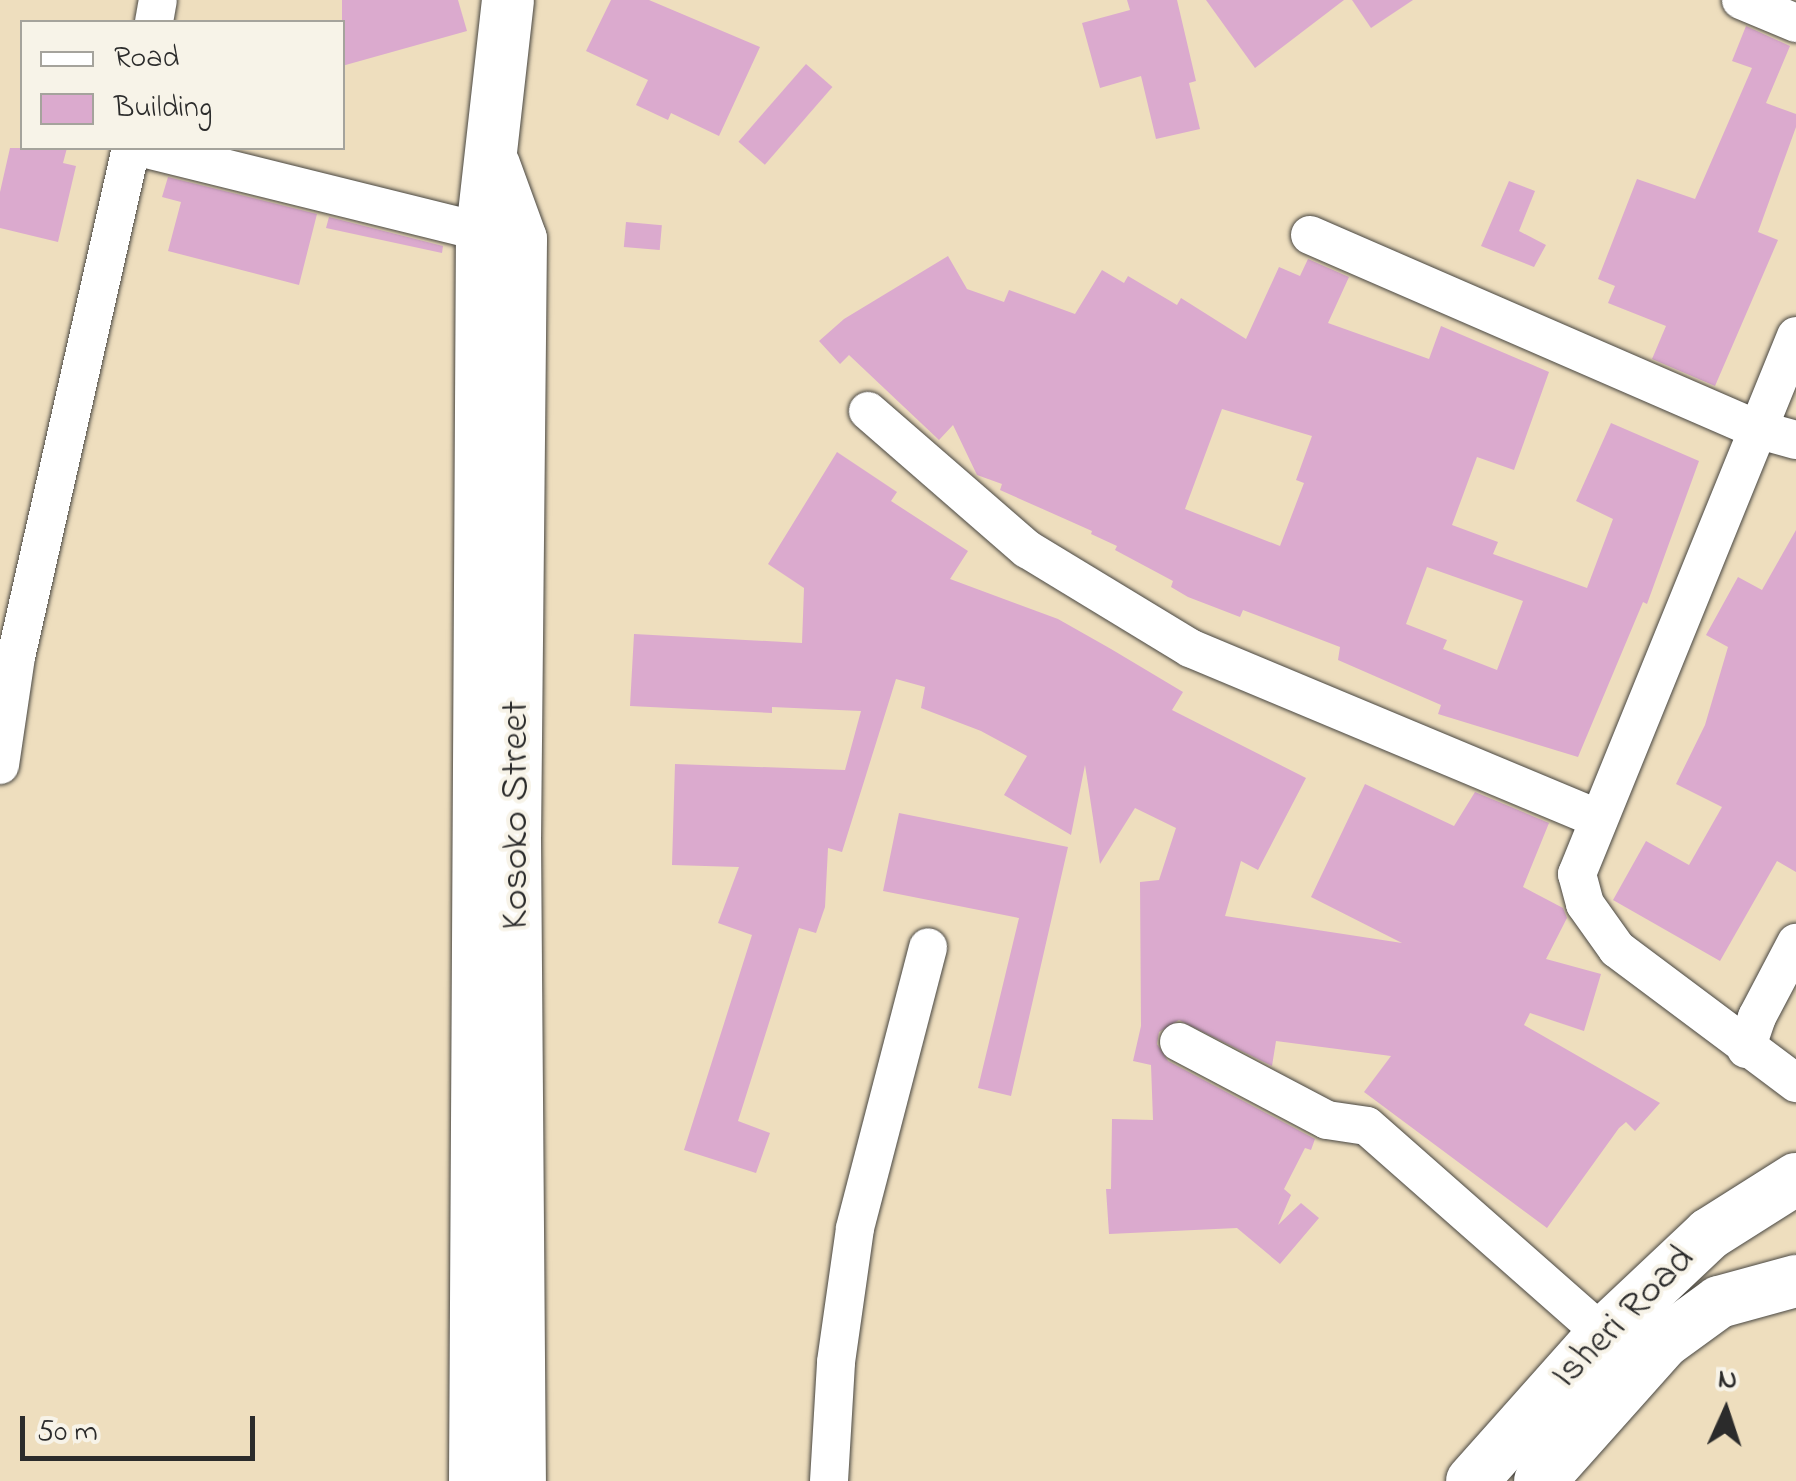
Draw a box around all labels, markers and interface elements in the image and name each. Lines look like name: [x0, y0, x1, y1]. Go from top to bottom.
legend: [20, 20, 345, 150]
text: Road: [114, 37, 179, 81]
text: Building: [114, 87, 212, 131]
street label: Kosoko Street: [493, 700, 541, 930]
street label: Isheri Road: [1542, 1236, 1706, 1400]
text: N: [1717, 1360, 1738, 1402]
north arrow: [1676, 1361, 1776, 1461]
scale bar: [25, 1396, 260, 1458]
text: 50 m: [37, 1411, 98, 1455]

